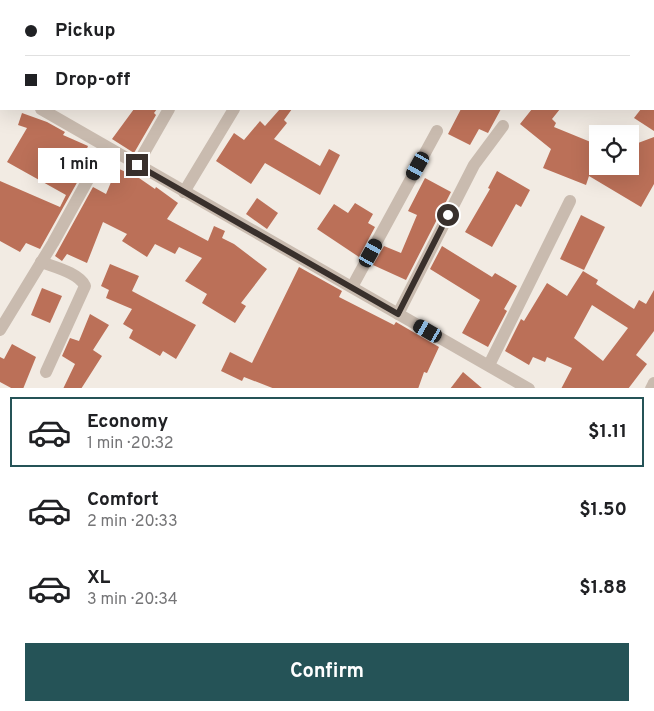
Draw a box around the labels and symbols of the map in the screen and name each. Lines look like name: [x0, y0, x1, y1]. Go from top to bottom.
callout: 1 min: [37, 148, 120, 182]
car: [404, 149, 431, 183]
route end: [126, 154, 148, 176]
route start: [437, 204, 459, 226]
car: [357, 236, 384, 270]
car: [411, 317, 444, 345]

